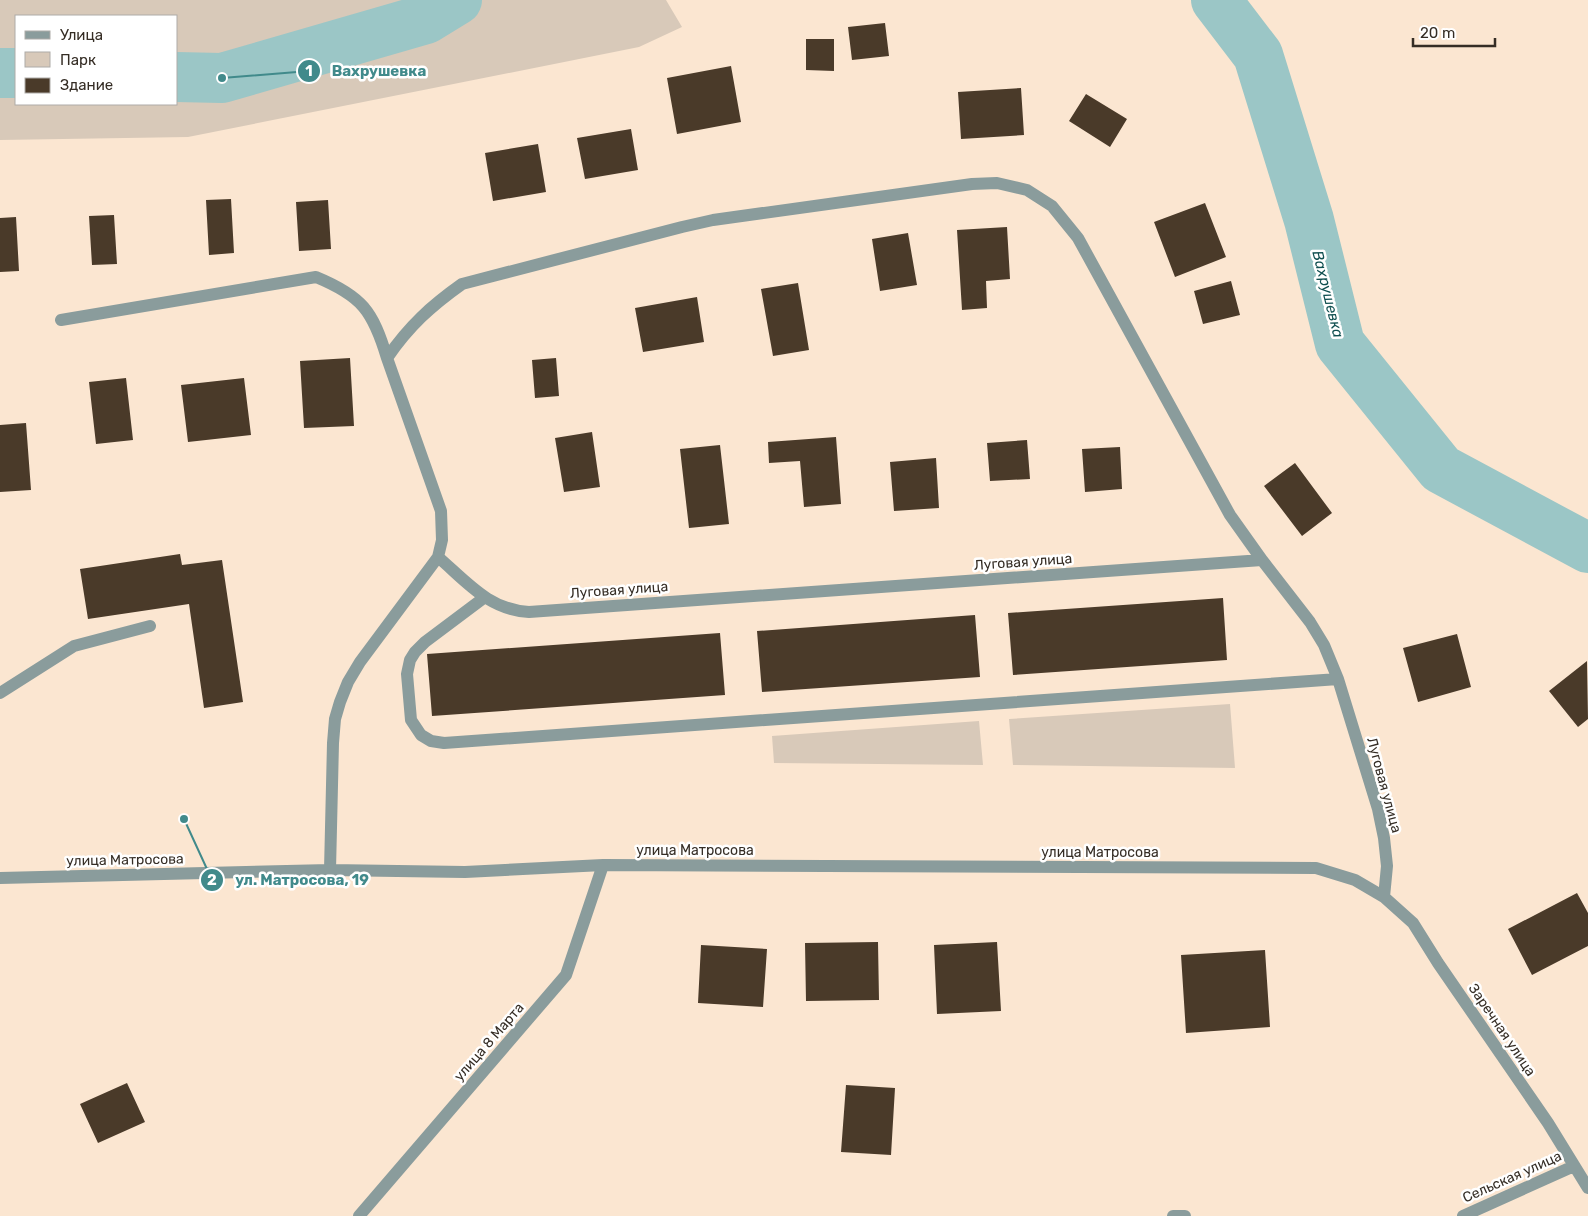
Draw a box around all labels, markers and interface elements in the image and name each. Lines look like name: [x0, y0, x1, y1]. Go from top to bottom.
legend: [15, 15, 178, 105]
scale bar: [1413, 15, 1496, 47]
text: 20 m: [1420, 24, 1455, 42]
text: Улица: [60, 26, 103, 44]
text: Парк: [60, 51, 96, 69]
callout: Вахрушевка: [297, 56, 436, 86]
text: 1: [305, 62, 313, 80]
text: Вахрушевка: [332, 62, 426, 80]
text: Здание: [60, 76, 113, 94]
water label: Вахрушевка: [1308, 249, 1348, 340]
street label: Луговая улица: [973, 550, 1073, 574]
street label: Луговая улица: [569, 578, 669, 602]
street label: Луговая улица: [1363, 735, 1405, 835]
street label: улица Матросова: [636, 842, 754, 859]
street label: улица Матросова: [1041, 844, 1159, 861]
street label: улица Матросова: [66, 850, 184, 870]
callout: ул. Матросова, 19: [200, 865, 378, 895]
text: 2: [207, 871, 217, 889]
text: ул. Матросова, 19: [235, 871, 369, 889]
street label: Заречная улица: [1465, 981, 1539, 1079]
street label: улица 8 Марта: [450, 999, 528, 1085]
street label: Сельская улица: [1460, 1148, 1564, 1206]

